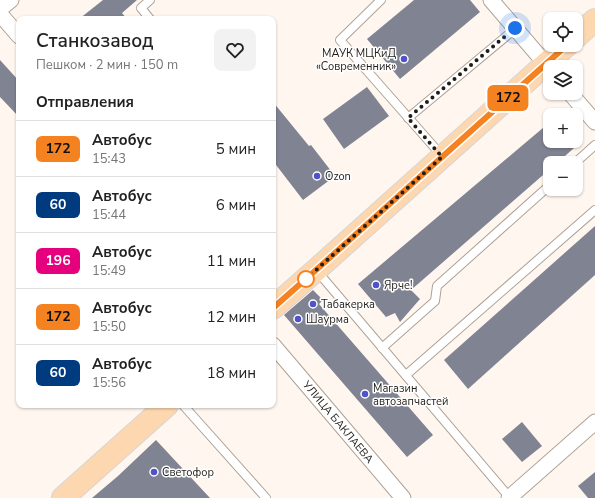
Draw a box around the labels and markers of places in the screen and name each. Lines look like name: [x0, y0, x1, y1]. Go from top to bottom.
place label: МАУК МЦКиД «Современник»: [316, 46, 396, 74]
marker: МАУК МЦКиД «Современник»: [399, 54, 409, 64]
place label: Ozon: [325, 169, 351, 184]
marker: Ozon: [312, 171, 322, 181]
unlabelled marker: [297, 270, 315, 288]
place label: Ярче!: [384, 278, 412, 293]
marker: Ярче!: [371, 280, 381, 290]
place label: Табакерка: [321, 297, 375, 312]
marker: Табакерка: [308, 299, 318, 309]
place label: Шаурма: [306, 312, 349, 327]
marker: Шаурма: [293, 314, 303, 324]
place label: Магазин автозапчастей: [373, 381, 448, 409]
marker: Магазин автозапчастей: [360, 389, 370, 399]
place label: Светофор: [162, 465, 214, 480]
marker: Светофор: [149, 467, 159, 477]

